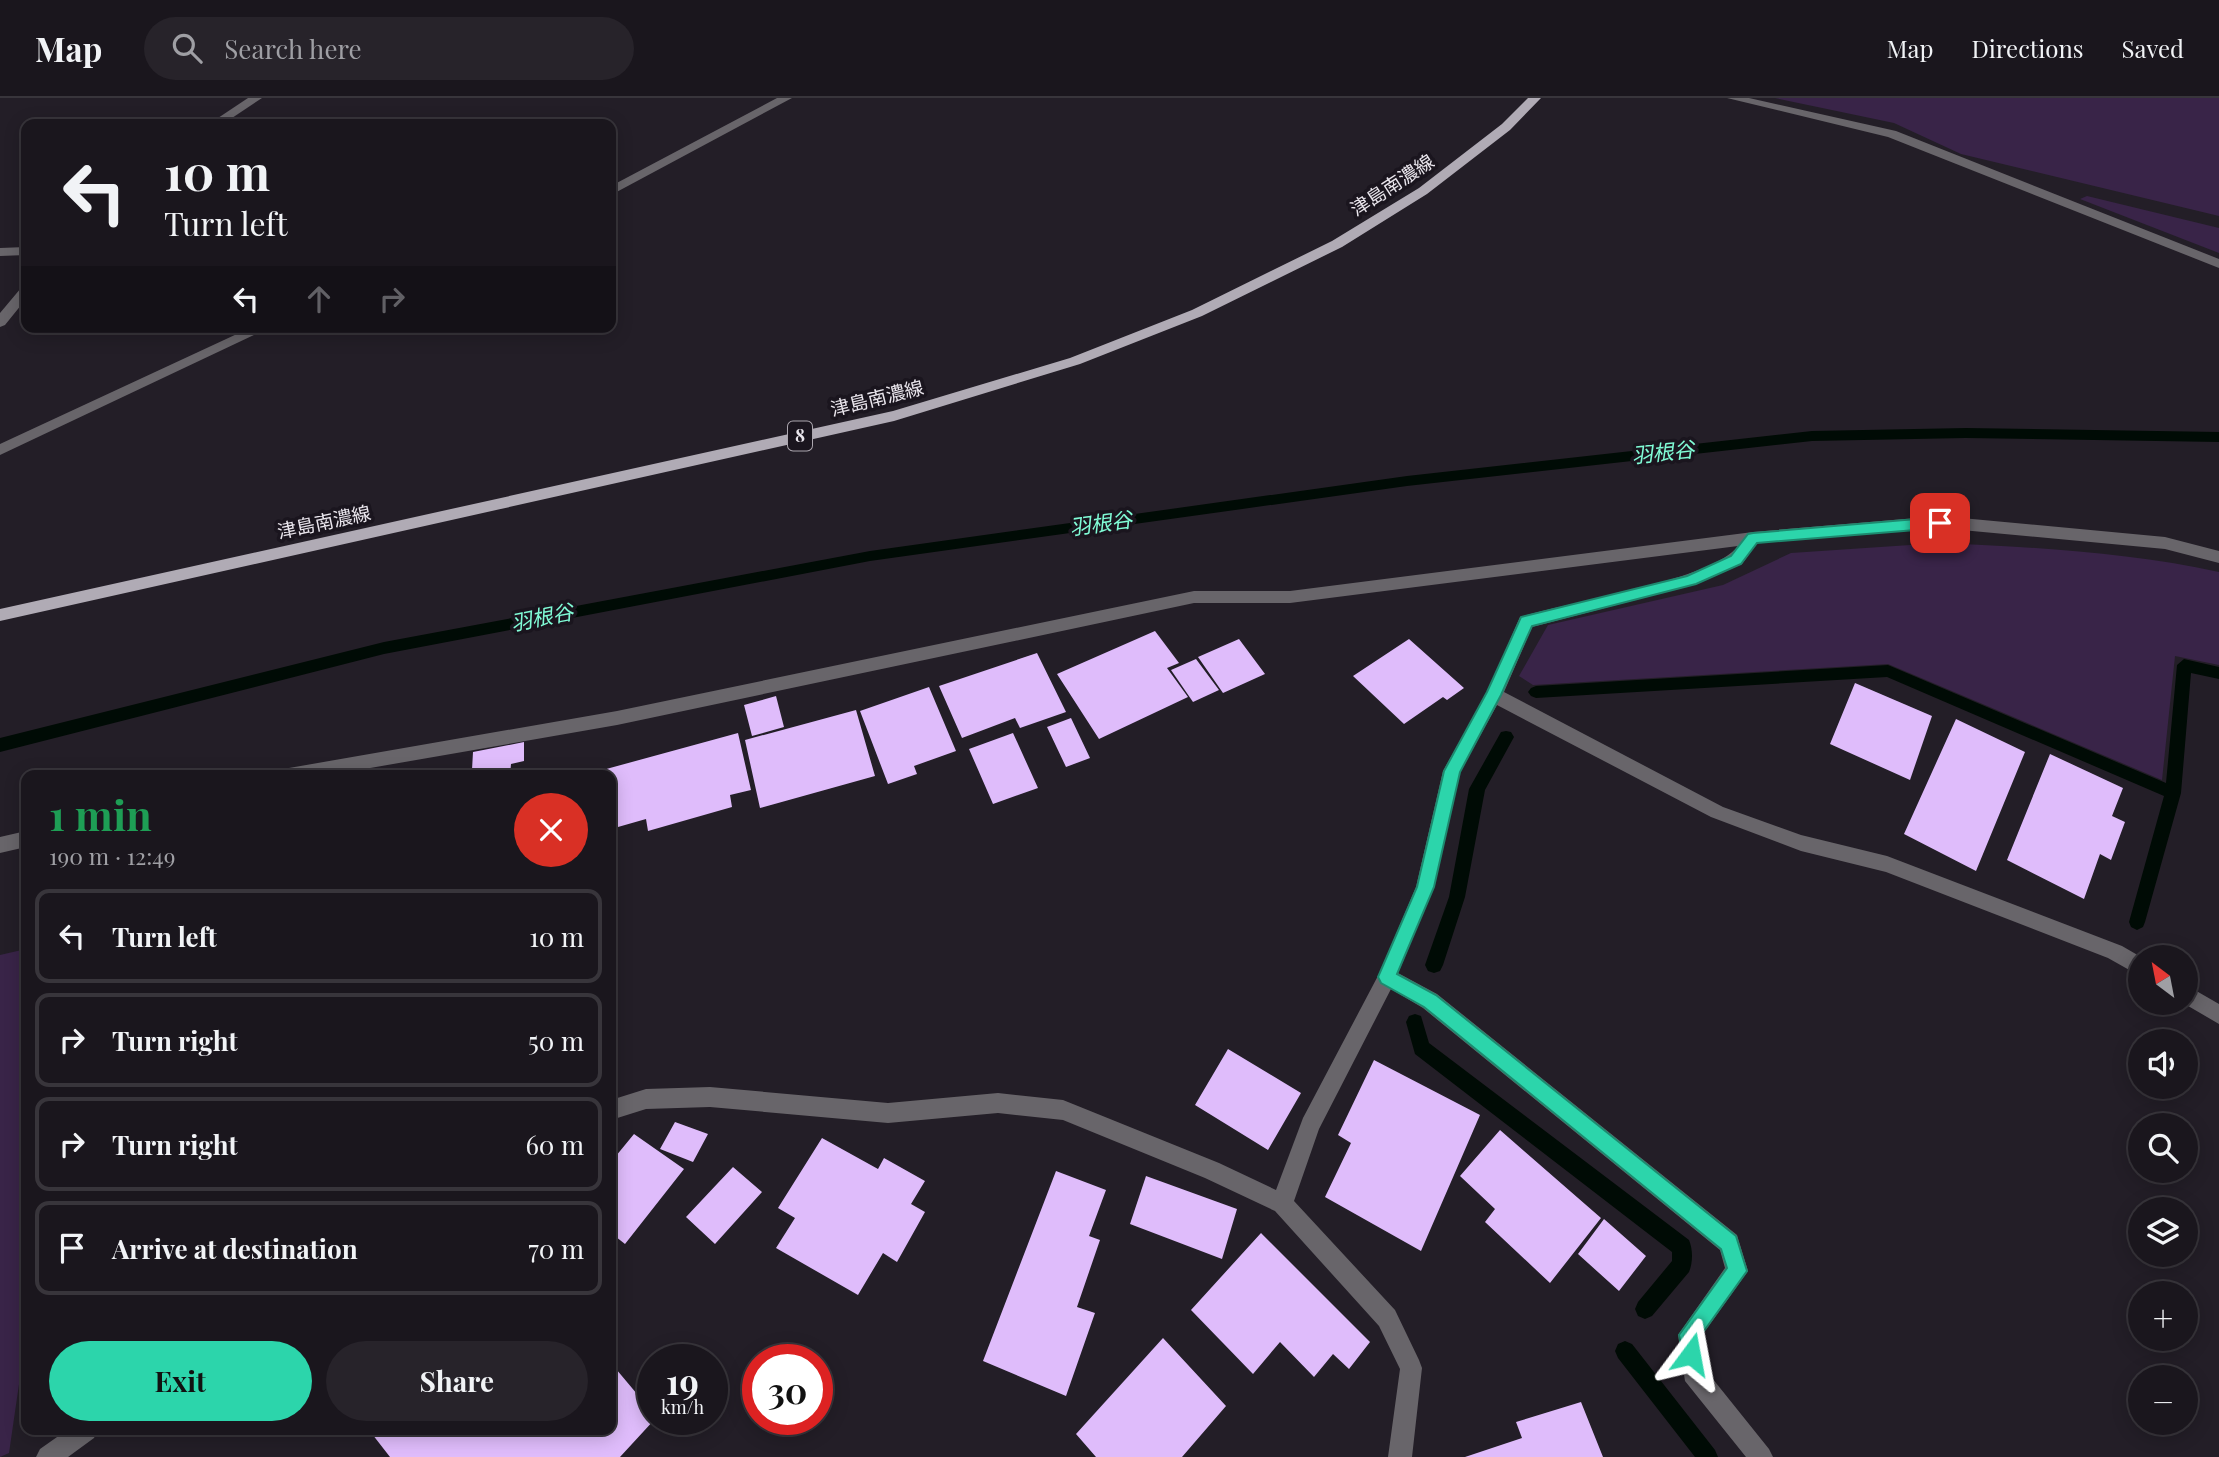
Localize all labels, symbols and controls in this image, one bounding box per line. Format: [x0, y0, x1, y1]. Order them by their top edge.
search box [144, 17, 634, 80]
text: Map [35, 26, 102, 70]
icon: search [168, 29, 206, 67]
text: Search here [224, 31, 362, 66]
text: Map [1887, 32, 1933, 64]
text: Directions [1971, 32, 2084, 64]
text: Saved [2122, 32, 2184, 64]
text: 10 m [164, 138, 270, 203]
icon: left [49, 147, 140, 238]
street label: 津島南濃線 [1345, 147, 1438, 221]
text: Turn left [164, 201, 288, 244]
icon: left [227, 280, 265, 318]
icon: ahead [300, 280, 338, 318]
icon: right [373, 280, 411, 318]
street label: 津島南濃線 [828, 373, 926, 421]
road number: 8 [788, 422, 812, 450]
water label: 羽根谷 [1630, 434, 1698, 468]
pin [1910, 493, 1970, 553]
street label: 津島南濃線 [275, 498, 373, 544]
water label: 羽根谷 [1068, 503, 1136, 540]
icon: arrive [1921, 504, 1959, 542]
water label: 羽根谷 [508, 596, 577, 636]
text: 1 min [49, 786, 152, 842]
button: close [514, 793, 588, 867]
text: 190 m · 12:49 [49, 840, 175, 871]
icon: left [53, 917, 91, 955]
text: Turn left [112, 919, 217, 954]
text: 10 m [529, 919, 584, 954]
north arrow [2128, 945, 2198, 1015]
map controls [2128, 945, 2198, 1435]
icon: right [53, 1021, 91, 1059]
text: Turn right [112, 1023, 238, 1058]
text: 50 m [528, 1023, 584, 1058]
button: sound [2128, 1029, 2198, 1099]
button: search [2128, 1113, 2198, 1183]
icon: right [53, 1125, 91, 1163]
text: Turn right [112, 1127, 238, 1162]
text: 60 m [525, 1127, 584, 1162]
button: layers [2128, 1197, 2198, 1267]
icon: arrive [53, 1229, 91, 1267]
text: Arrive at destination [112, 1231, 358, 1266]
text: 70 m [528, 1231, 584, 1266]
button: + [2128, 1281, 2198, 1351]
position arrow [1654, 1317, 1728, 1391]
button: Exit [49, 1341, 312, 1421]
button: Share [326, 1341, 588, 1421]
speed limit sign: 30 [742, 1344, 833, 1435]
text: 19 [666, 1357, 699, 1404]
button: − [2128, 1365, 2198, 1435]
text: km/h [661, 1395, 704, 1419]

